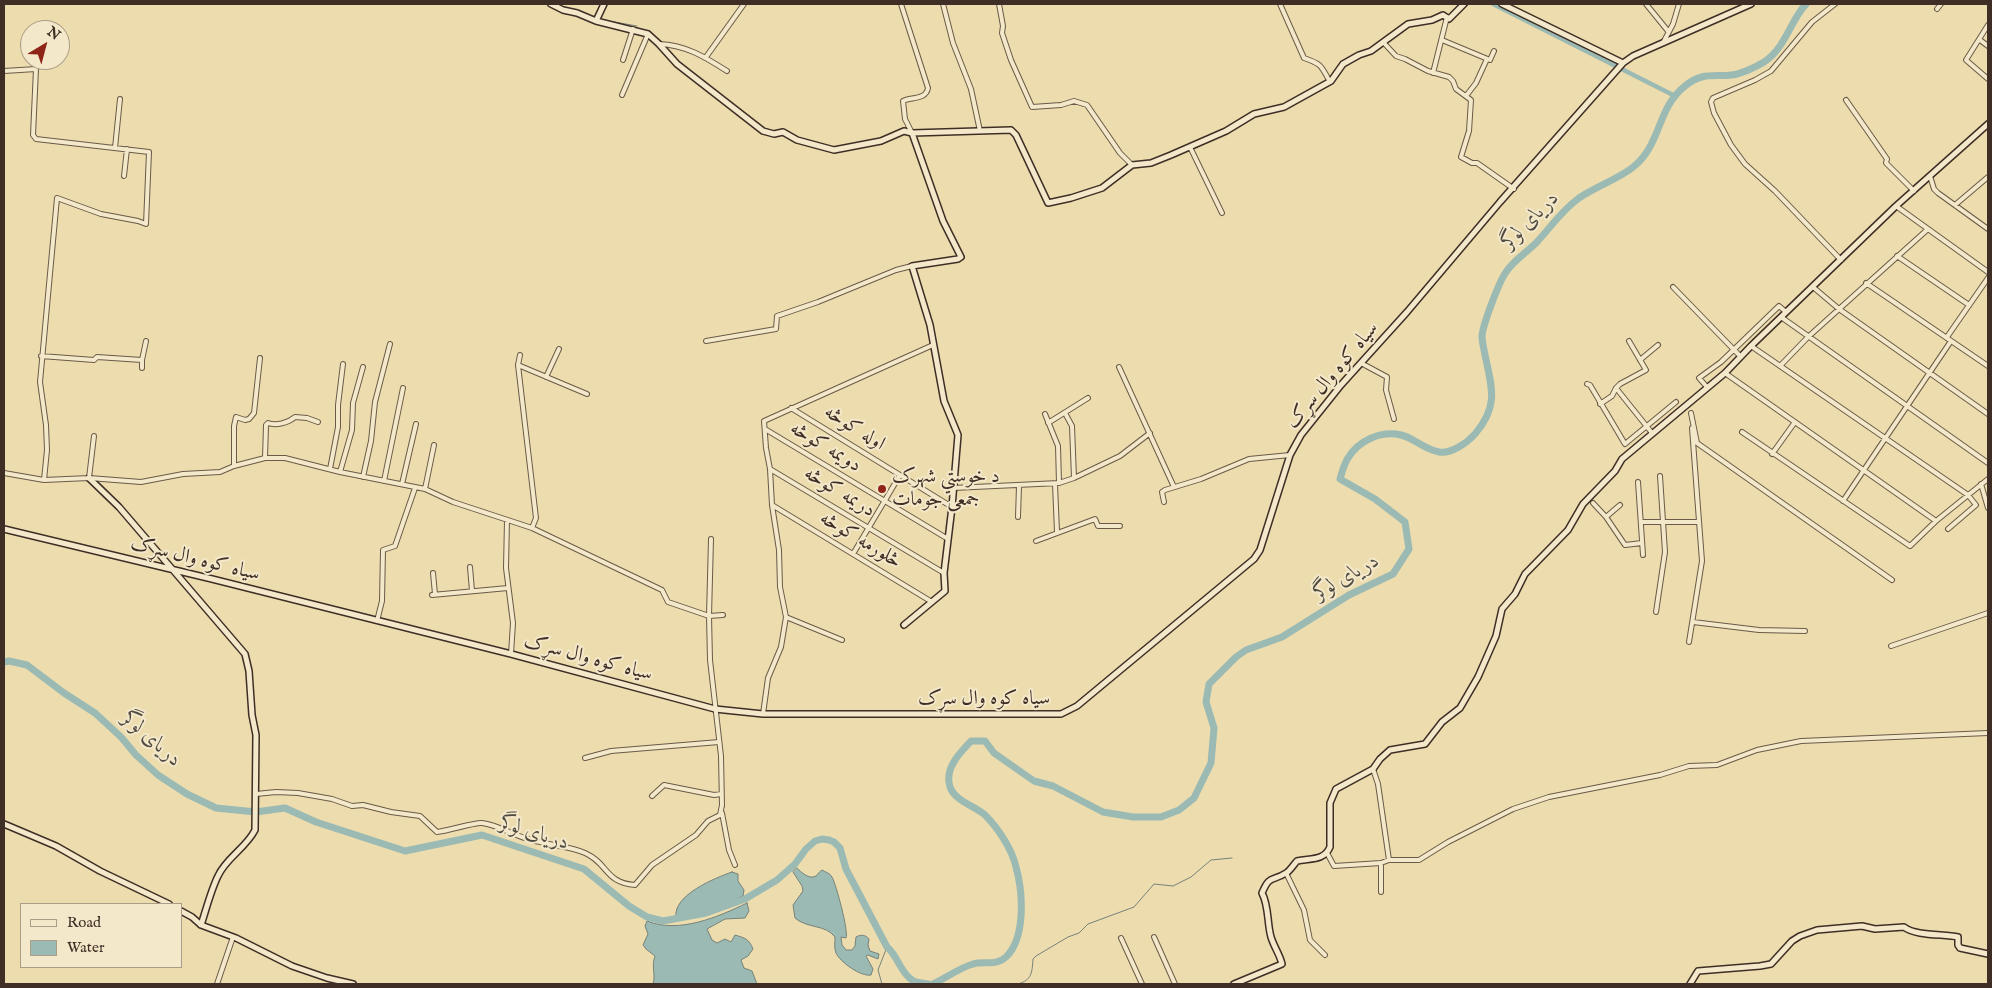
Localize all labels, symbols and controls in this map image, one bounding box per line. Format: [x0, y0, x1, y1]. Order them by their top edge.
north arrow [20, 20, 70, 70]
text: N [43, 23, 64, 45]
water label: دریای لوگر [1497, 187, 1565, 255]
street label: سیاه کوه وال سړک [1281, 318, 1385, 434]
street label: اوله کوڅه [819, 401, 889, 457]
street label: دویمه کوڅه [785, 417, 865, 479]
street label: دریمه کوڅه [799, 462, 879, 524]
place label: د خوستي شهرک جمعی جومات [892, 466, 1000, 513]
marker: د خوستي شهرک جمعی جومات [876, 483, 888, 495]
street label: څلورمه کوڅه [815, 507, 905, 575]
street label: سیاه کوه وال سړک [128, 532, 262, 588]
water label: دریای لوگر [1309, 549, 1385, 607]
street label: سیاه کوه وال سړک [521, 630, 655, 688]
street label: سیاه کوه وال سړک [918, 688, 1050, 712]
water label: دریای لوگر [116, 707, 186, 773]
water label: دریای لوگر [496, 811, 572, 857]
legend [20, 903, 182, 968]
text: Road [67, 913, 101, 932]
text: Water [67, 938, 104, 957]

